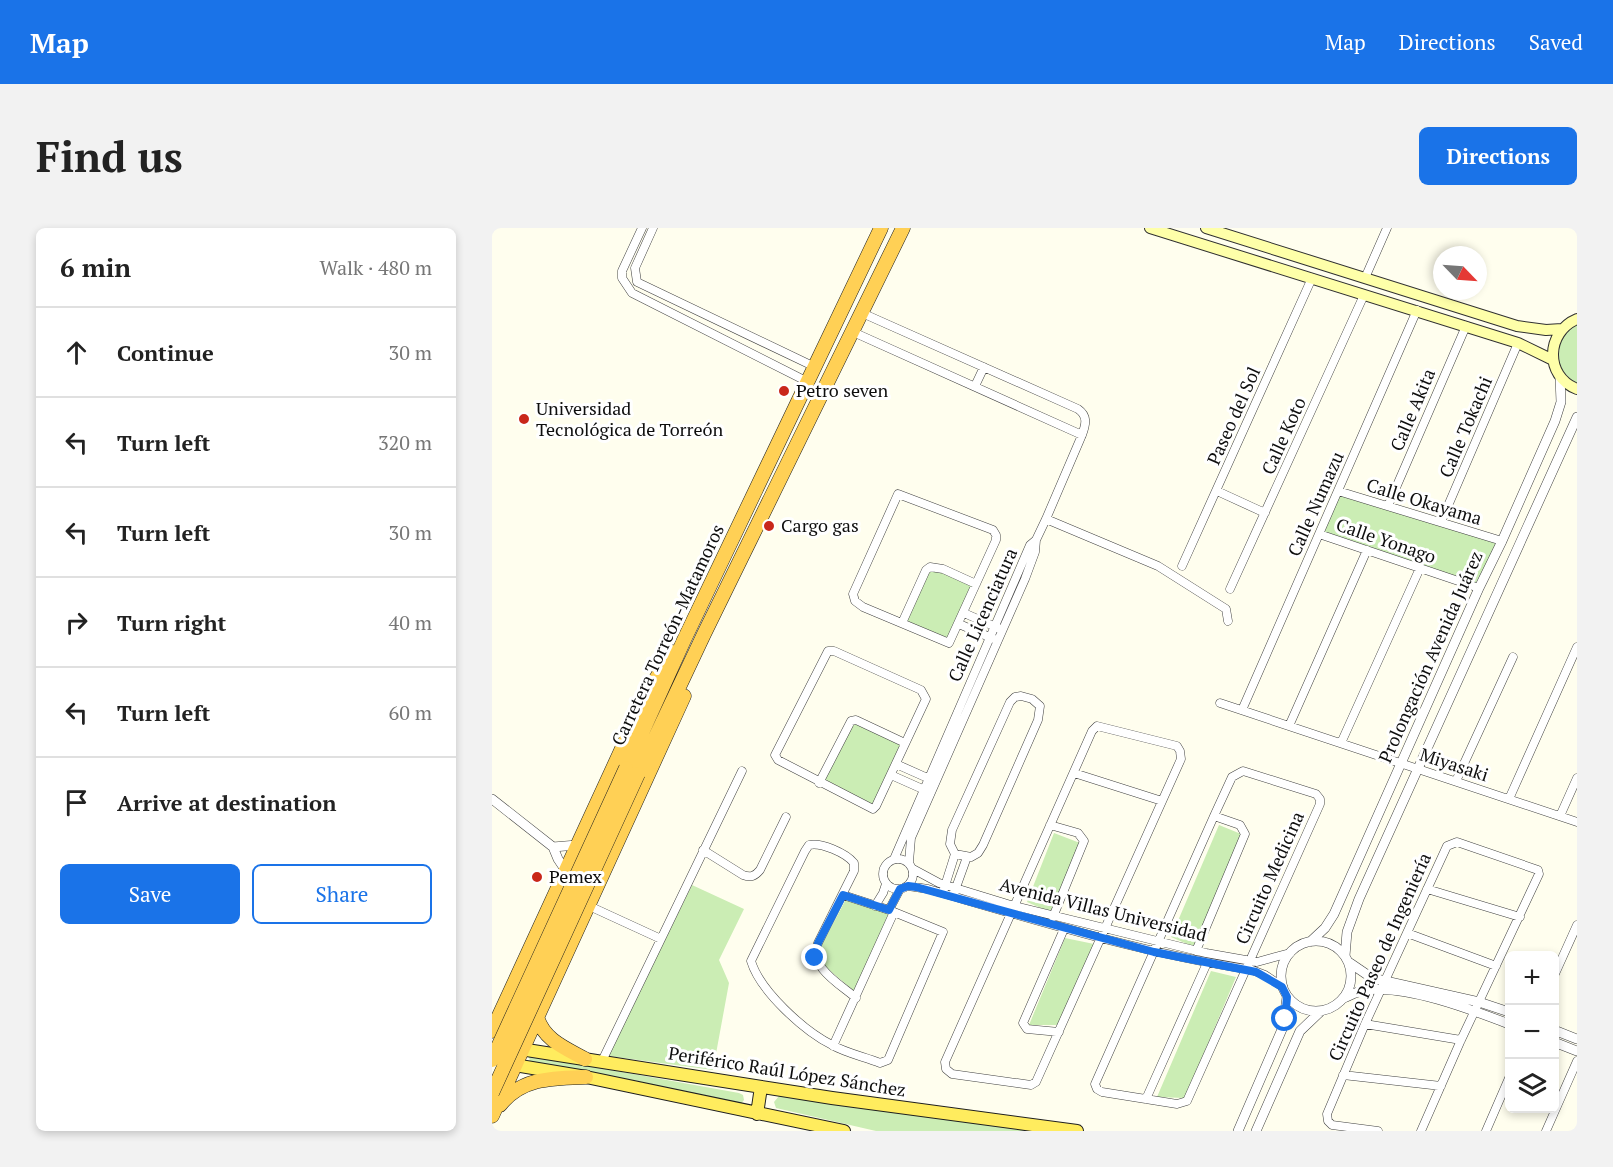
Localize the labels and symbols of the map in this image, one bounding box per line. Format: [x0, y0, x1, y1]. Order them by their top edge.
north arrow [1433, 246, 1487, 300]
street label: Paseo del Sol [1201, 363, 1265, 468]
street label: Calle Akita [1384, 365, 1440, 455]
street label: Calle Tokachi [1433, 372, 1497, 481]
place label: Petro seven [796, 378, 889, 402]
marker: Petro seven [777, 384, 791, 398]
street label: Calle Koto [1255, 393, 1311, 478]
place label: Universidad Tecnológica de Torreón [536, 396, 723, 441]
marker: Universidad Tecnológica de Torreón [517, 412, 531, 426]
street label: Calle Numazu [1281, 447, 1349, 560]
street label: Calle Okayama [1364, 472, 1485, 530]
street label: Calle Yonago [1333, 512, 1439, 568]
place label: Cargo gas [781, 513, 859, 537]
marker: Cargo gas [762, 519, 776, 533]
street label: Carretera Torreón-Matamoros [605, 520, 729, 749]
street label: Calle Licenciatura [942, 544, 1022, 685]
street label: Prolongación Avenida Juárez [1373, 547, 1488, 766]
street label: Miyasaki [1417, 742, 1492, 786]
street label: Circuito Medicina [1229, 808, 1309, 948]
street label: Circuito Paseo de Ingeniería [1322, 849, 1436, 1065]
place label: Pemex [549, 864, 603, 888]
marker: Pemex [530, 870, 544, 884]
street label: Avenida Villas Universidad [997, 872, 1209, 946]
route end [801, 944, 827, 970]
route start [1271, 1005, 1297, 1031]
street label: Periférico Raúl López Sánchez [667, 1040, 908, 1102]

